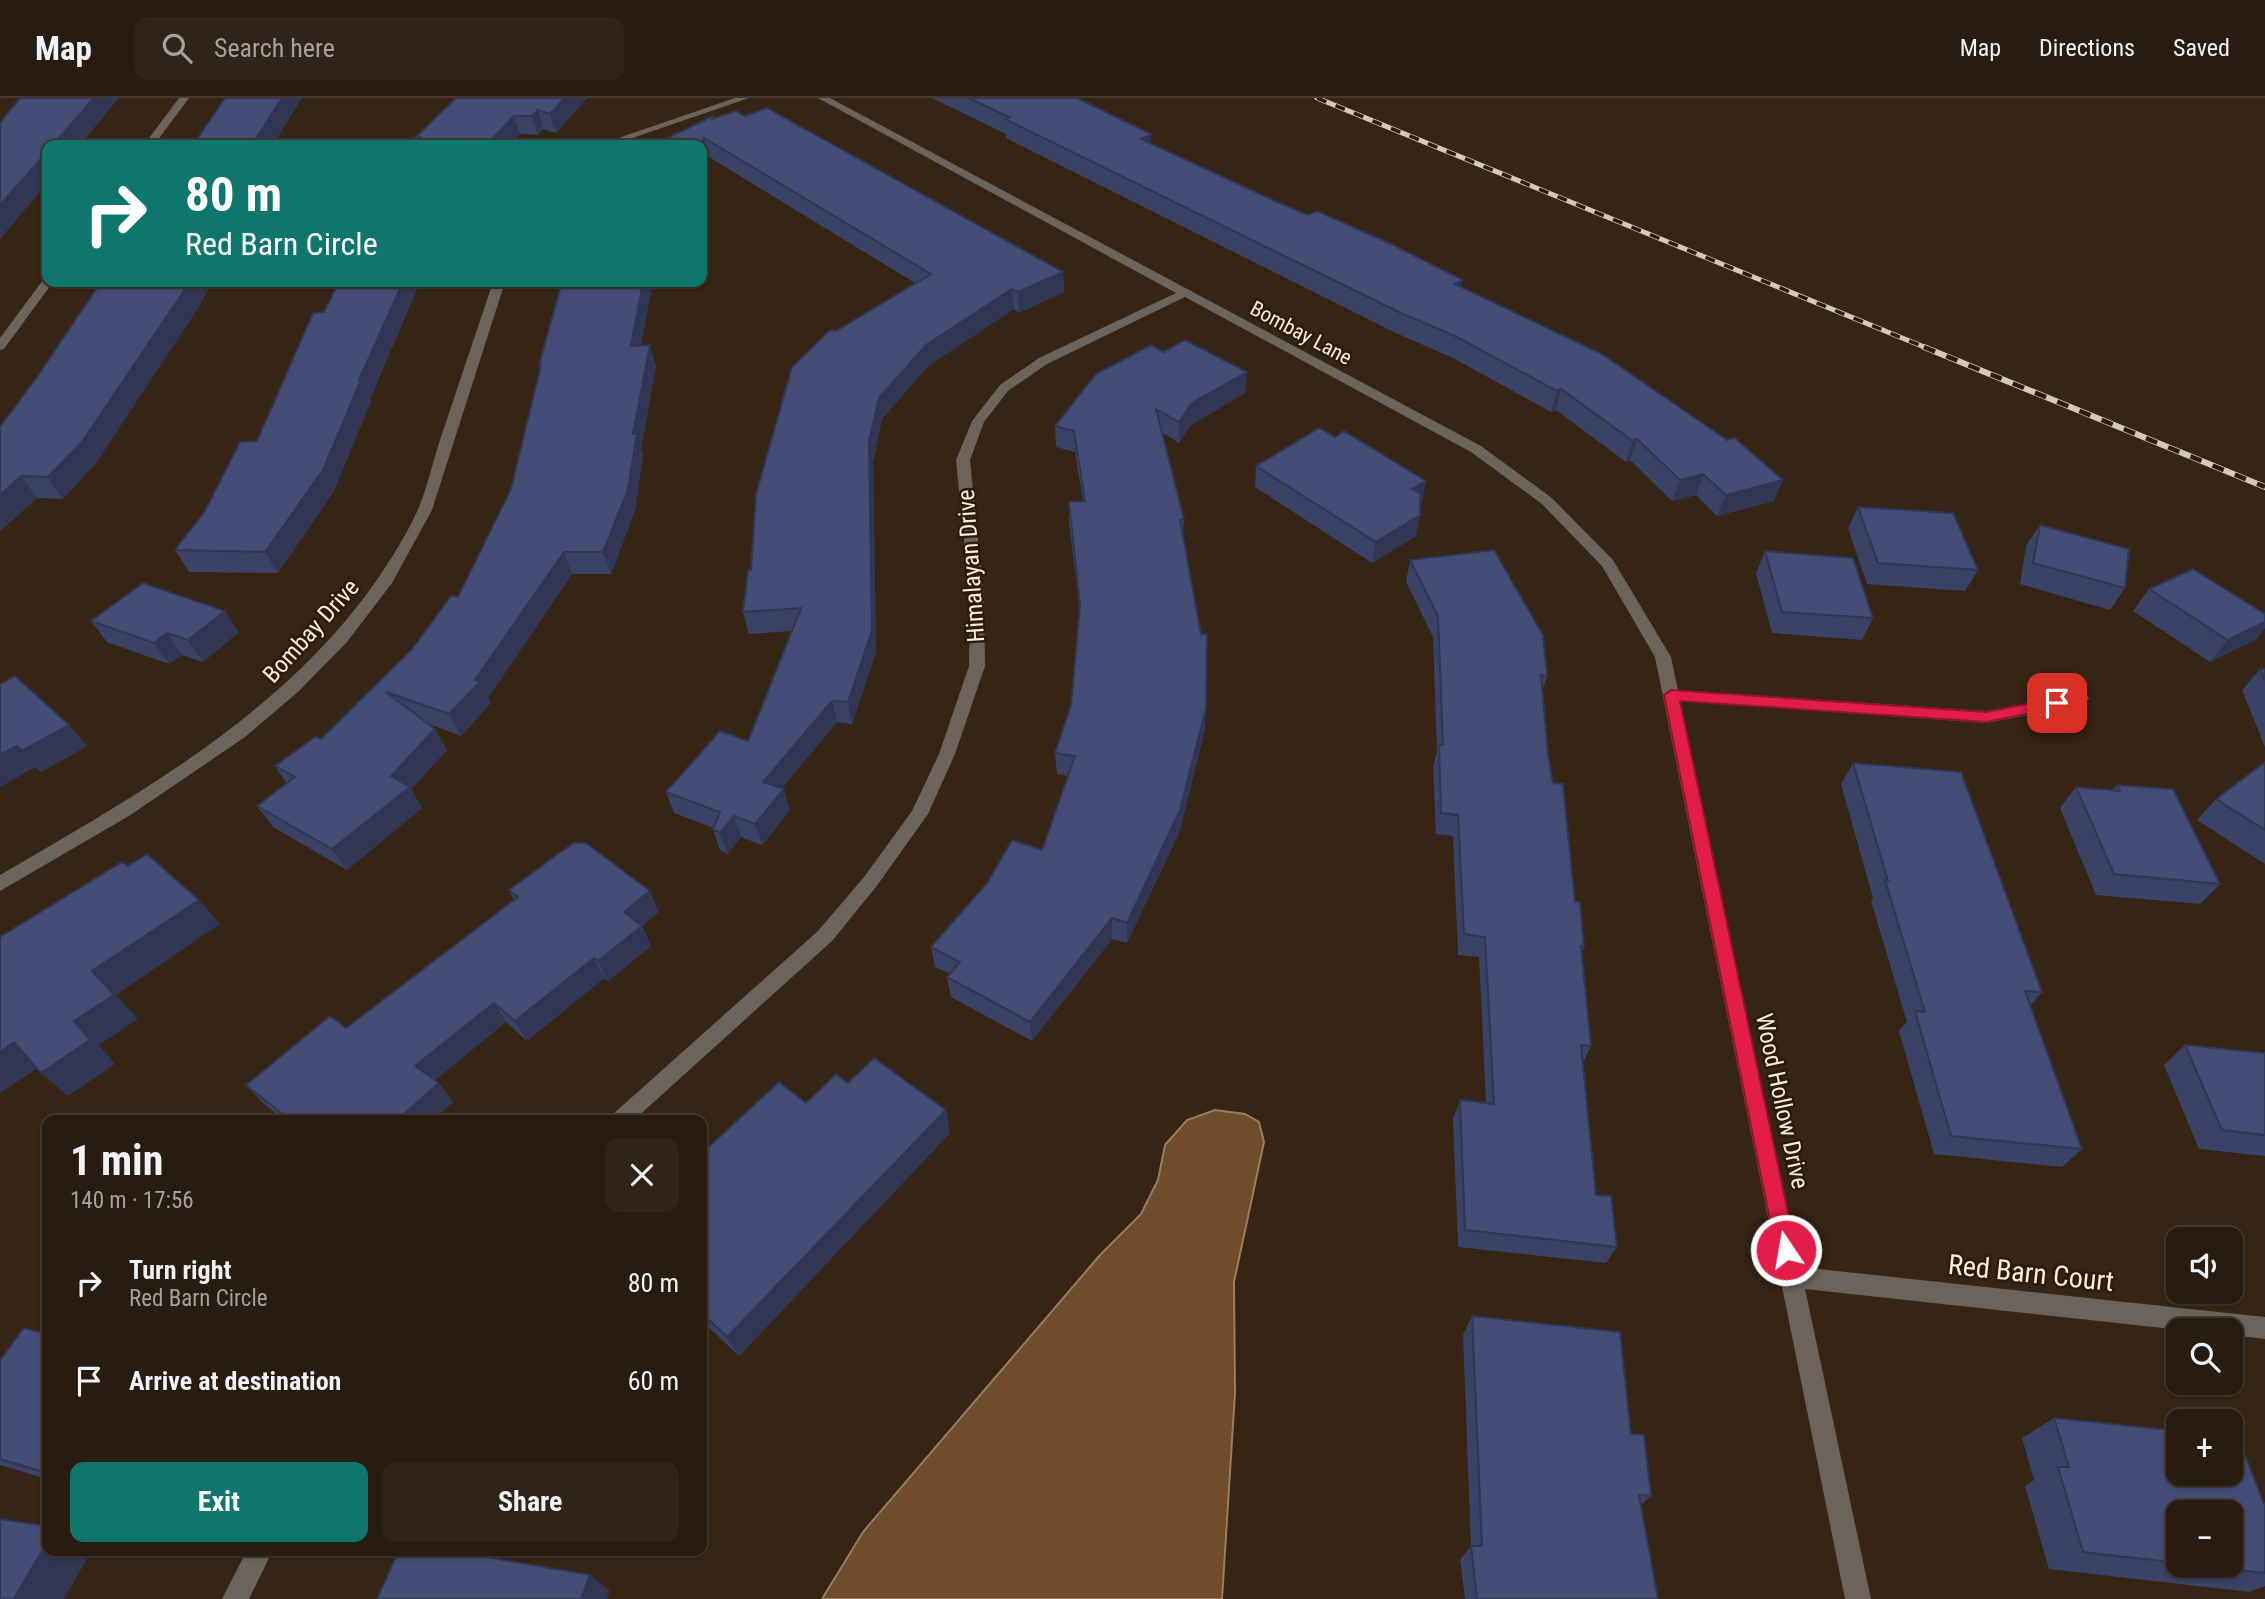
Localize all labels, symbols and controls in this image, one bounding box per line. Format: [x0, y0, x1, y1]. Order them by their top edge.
search box [134, 17, 624, 80]
text: Map [35, 29, 92, 68]
icon: search [158, 29, 196, 67]
text: Search here [214, 33, 335, 63]
text: Map [1960, 34, 2001, 62]
text: Directions [2039, 34, 2135, 62]
text: Saved [2173, 34, 2230, 62]
text: 80 m [185, 166, 282, 223]
icon: right [70, 168, 161, 259]
text: Red Barn Circle [185, 225, 378, 263]
street label: Bombay Lane [1246, 296, 1356, 370]
street label: Himalayan Drive [952, 489, 990, 643]
street label: Bombay Drive [257, 573, 365, 689]
pin [2027, 673, 2087, 733]
icon: arrive [2038, 684, 2076, 722]
street label: Wood Hollow Drive [1750, 1011, 1814, 1191]
text: 1 min [70, 1136, 163, 1185]
button: close [605, 1138, 679, 1212]
text: 140 m · 17:56 [70, 1187, 194, 1214]
position arrow [1749, 1213, 1823, 1287]
map controls [2166, 1227, 2243, 1577]
button: sound [2166, 1227, 2243, 1304]
street label: Red Barn Court [1946, 1248, 2116, 1298]
text: Turn right [129, 1255, 231, 1285]
icon: right [70, 1264, 108, 1302]
text: 80 m [628, 1268, 679, 1298]
text: Red Barn Circle [129, 1285, 267, 1312]
button: search [2166, 1318, 2243, 1395]
icon: arrive [70, 1362, 108, 1400]
text: Arrive at destination [129, 1366, 341, 1396]
text: 60 m [628, 1366, 679, 1396]
button: + [2166, 1409, 2243, 1486]
button: Exit [70, 1462, 368, 1542]
button: Share [382, 1462, 679, 1542]
button: − [2166, 1500, 2243, 1577]

